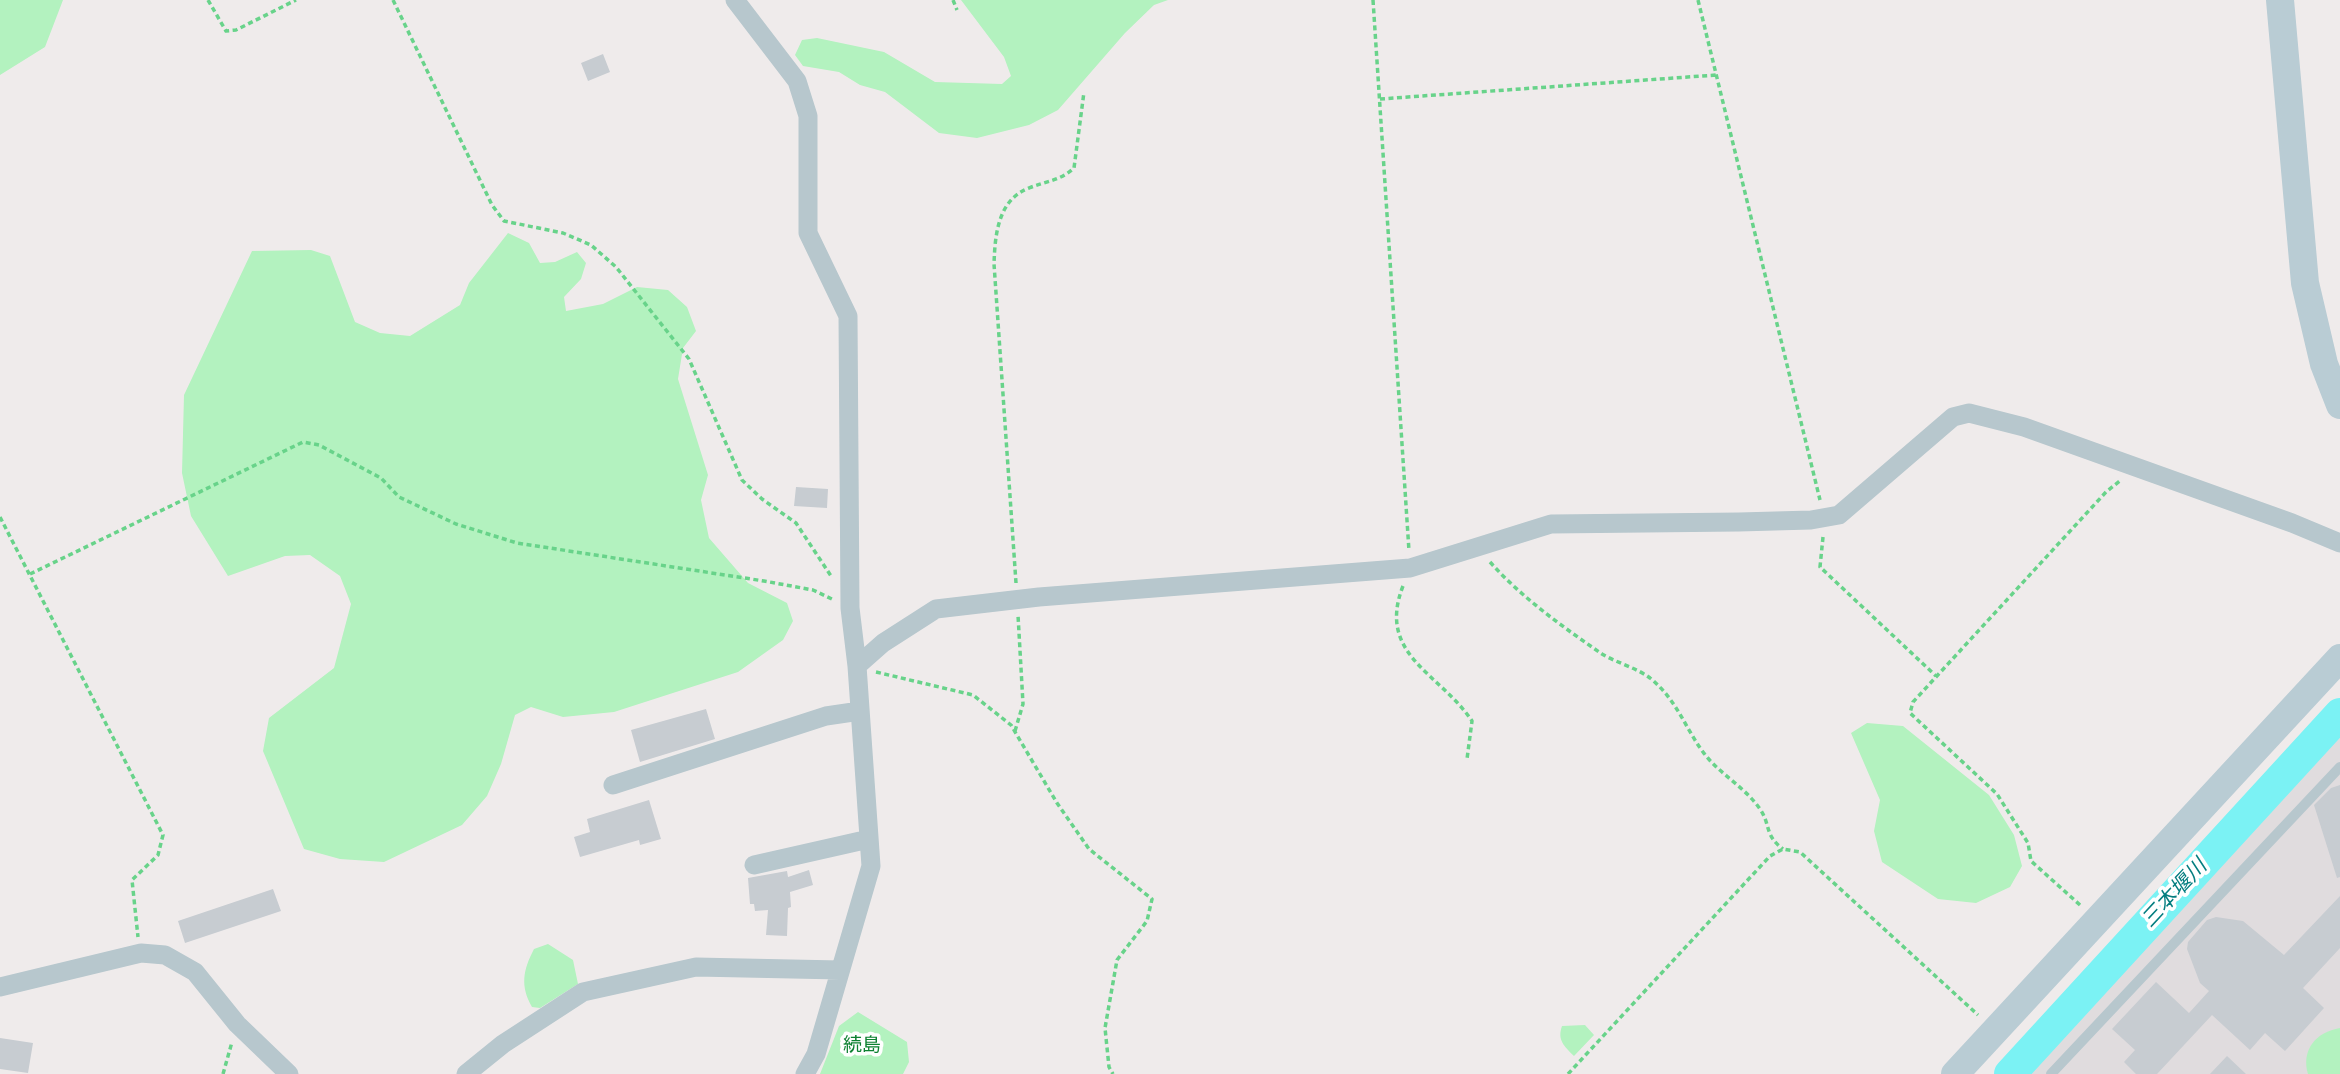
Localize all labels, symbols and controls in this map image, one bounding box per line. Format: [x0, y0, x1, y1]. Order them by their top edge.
water label: 三本堰川 [2137, 855, 2213, 933]
park label: 続島 [843, 1035, 881, 1057]

